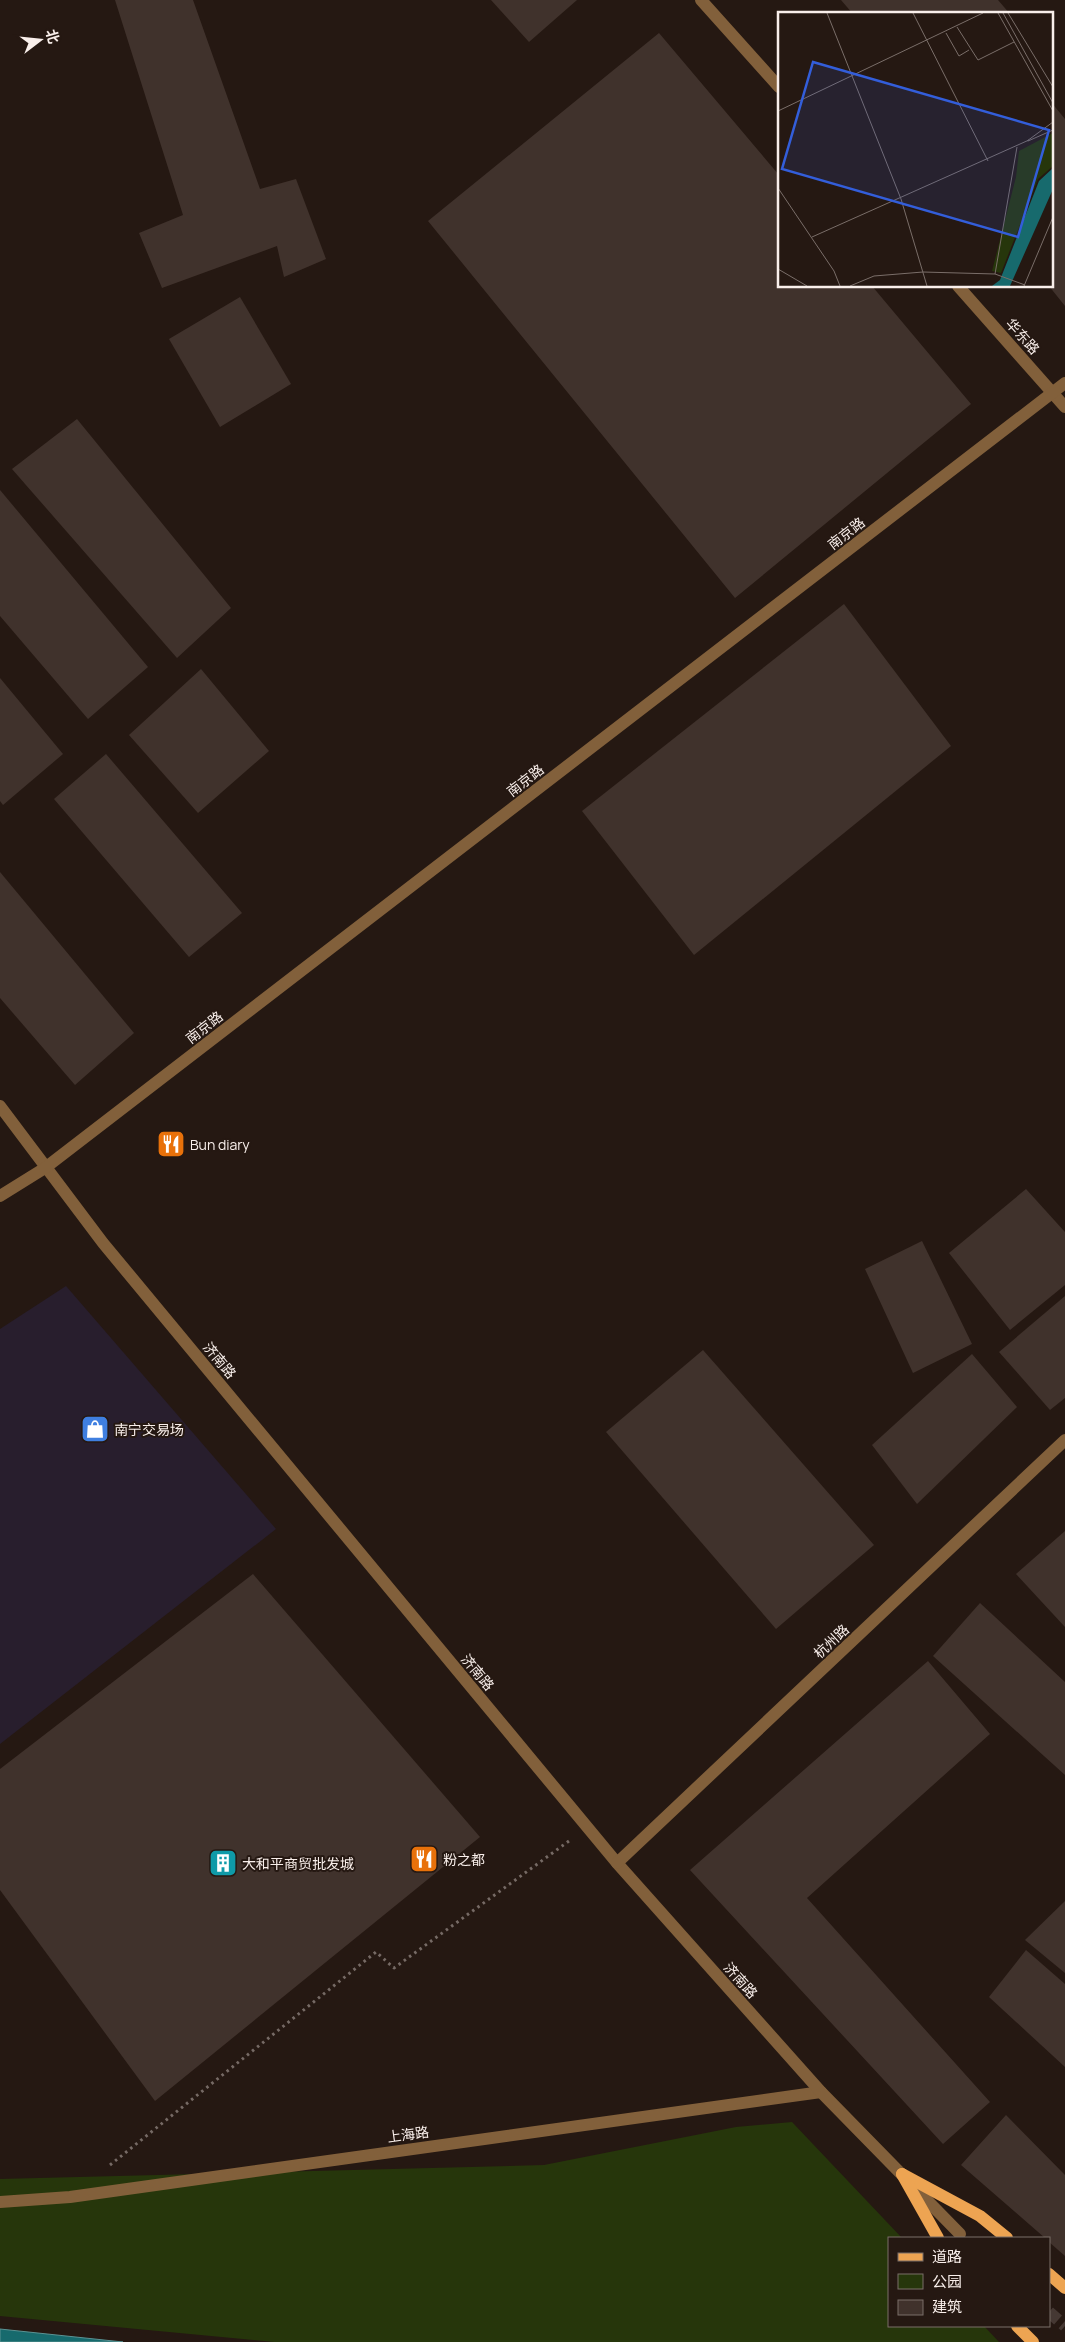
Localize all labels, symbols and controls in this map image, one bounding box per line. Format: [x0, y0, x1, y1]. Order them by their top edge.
inset map [778, 12, 1052, 288]
north arrow [15, 15, 65, 65]
text: 北 [42, 27, 64, 46]
street label: 华东路 [1002, 314, 1044, 358]
street label: 南京路 [824, 513, 868, 553]
street label: 南京路 [503, 760, 547, 800]
street label: 南京路 [182, 1007, 226, 1047]
restaurant icon: Bun diary [156, 1129, 186, 1159]
place label: Bun diary [190, 1135, 250, 1154]
street label: 济南路 [199, 1338, 241, 1382]
shop icon: 南宁交易场 [80, 1414, 110, 1444]
place label: 南宁交易场 [114, 1420, 184, 1439]
street label: 杭州路 [809, 1620, 853, 1662]
street label: 济南路 [457, 1650, 499, 1694]
restaurant icon: 粉之都 [409, 1844, 439, 1874]
building icon: 大和平商贸批发城 [208, 1848, 238, 1878]
place label: 粉之都 [443, 1850, 485, 1869]
place label: 大和平商贸批发城 [242, 1854, 354, 1873]
street label: 济南路 [720, 1958, 762, 2002]
street label: 上海路 [386, 2122, 430, 2146]
legend [888, 2237, 1050, 2327]
text: 道路 [932, 2246, 962, 2267]
text: 公园 [932, 2271, 962, 2292]
text: 建筑 [932, 2296, 962, 2317]

